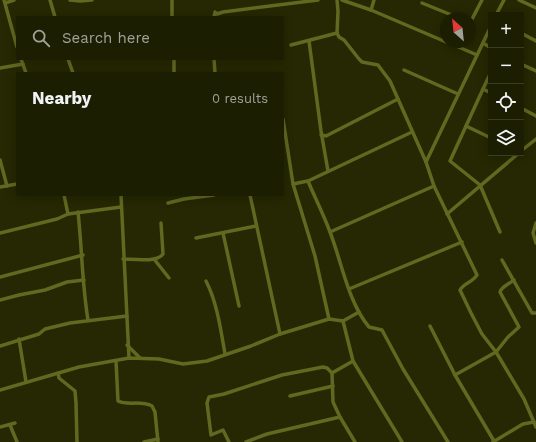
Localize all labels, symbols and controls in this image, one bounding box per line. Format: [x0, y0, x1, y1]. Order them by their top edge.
north arrow [440, 12, 476, 48]
map controls [488, 12, 524, 156]
button: + [488, 12, 524, 48]
search box [16, 16, 284, 60]
icon: search [30, 27, 52, 49]
text: Search here [62, 29, 150, 47]
button: − [488, 48, 524, 84]
button: locate [488, 84, 524, 120]
text: Nearby [32, 88, 91, 108]
text: 0 results [212, 91, 268, 106]
button: layers [488, 120, 524, 156]

